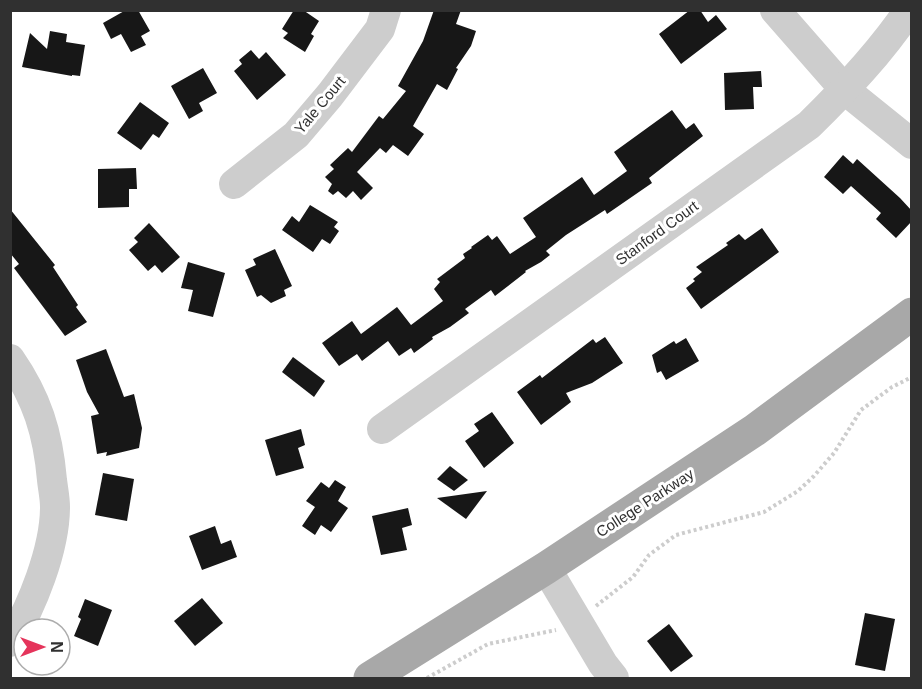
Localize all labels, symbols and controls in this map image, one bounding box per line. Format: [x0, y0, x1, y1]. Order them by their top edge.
street label: Yale Court [291, 72, 349, 137]
street label: Stanford Court [612, 197, 702, 268]
street label: College Parkway [593, 465, 697, 540]
north arrow [12, 617, 72, 677]
text: N [48, 641, 65, 653]

